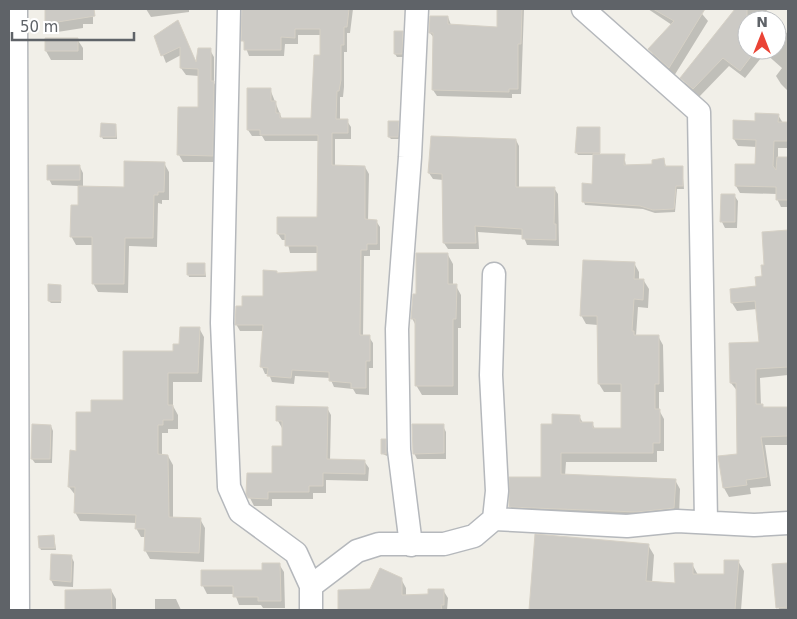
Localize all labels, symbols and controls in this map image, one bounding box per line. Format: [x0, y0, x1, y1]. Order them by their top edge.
scale bar [12, 10, 135, 42]
north arrow [737, 10, 787, 60]
text: N [756, 14, 768, 30]
text: 50 m [20, 18, 58, 36]

